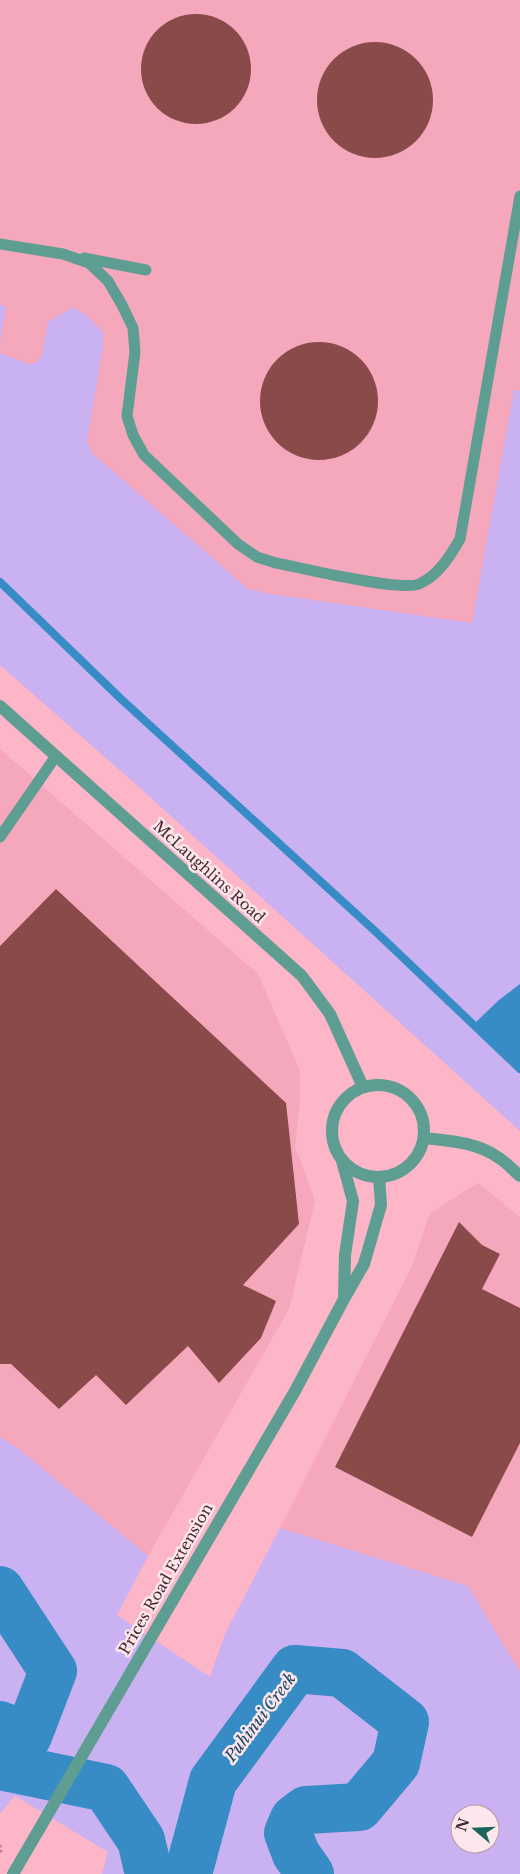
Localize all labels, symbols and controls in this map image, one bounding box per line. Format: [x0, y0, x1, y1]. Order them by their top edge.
street label: McLaughlins Road [149, 816, 269, 927]
street label: Prices Road Extension [115, 1500, 217, 1658]
water label: Puhinui Creek [220, 1669, 300, 1766]
north arrow [450, 1804, 500, 1854]
text: N [452, 1816, 473, 1834]

